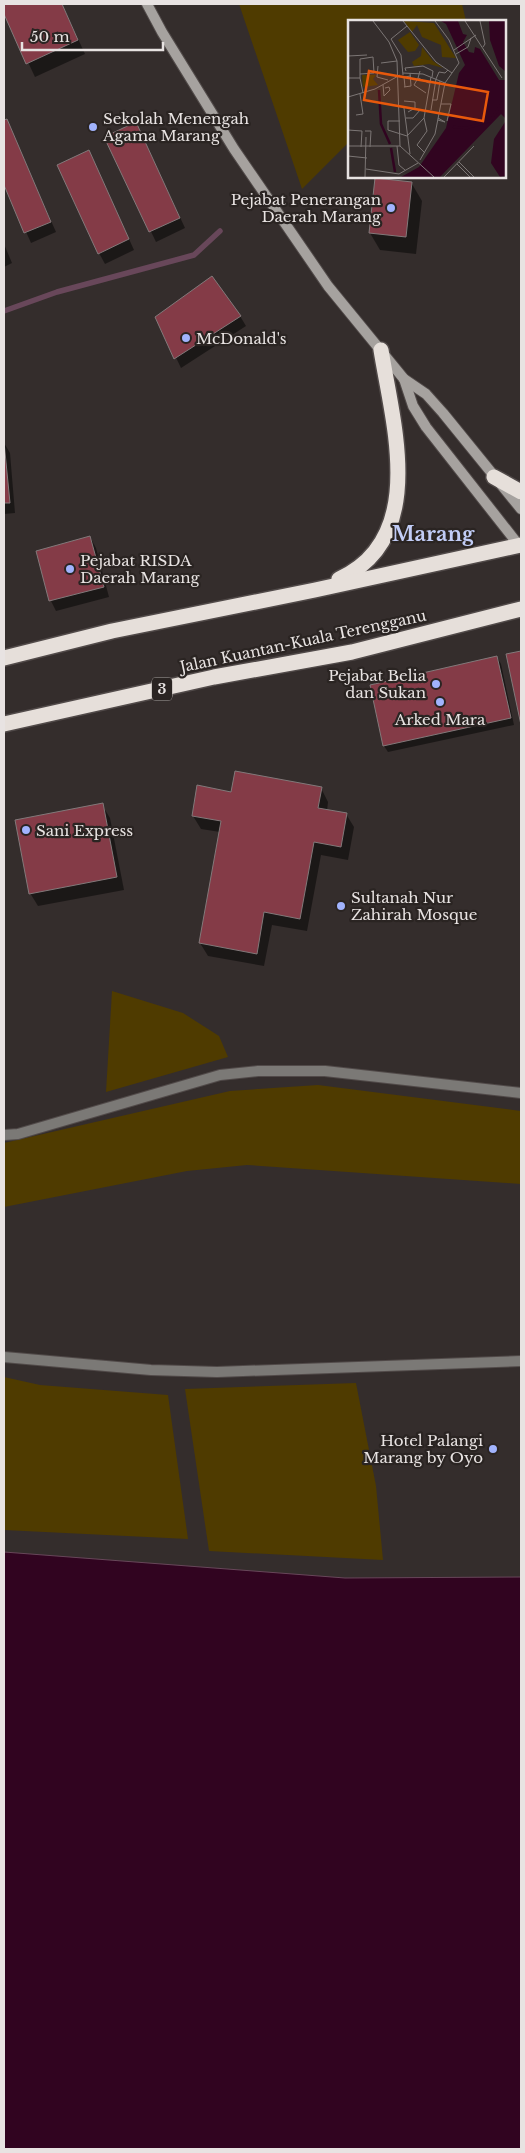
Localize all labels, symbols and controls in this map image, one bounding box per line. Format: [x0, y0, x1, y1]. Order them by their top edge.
scale bar [22, 20, 164, 52]
inset map [348, 20, 505, 178]
text: 50 m [30, 27, 70, 46]
place label: Sekolah Menengah Agama Marang [102, 109, 249, 145]
marker: Sekolah Menengah Agama Marang [87, 121, 99, 133]
place label: Pejabat Penerangan Daerah Marang [231, 190, 382, 226]
marker: Pejabat Penerangan Daerah Marang [385, 202, 397, 214]
place label: McDonald's [196, 329, 287, 348]
marker: McDonald's [180, 332, 192, 344]
district label: Marang [392, 522, 475, 546]
place label: Pejabat RISDA Daerah Marang [80, 551, 201, 587]
marker: Pejabat RISDA Daerah Marang [64, 563, 76, 575]
street label: Jalan Kuantan-Kuala Terengganu [176, 606, 428, 677]
place label: Pejabat Belia dan Sukan [328, 666, 427, 702]
road number: 3 [152, 678, 172, 701]
marker: Pejabat Belia dan Sukan [430, 678, 442, 690]
marker: Arked Mara [434, 696, 446, 708]
place label: Arked Mara [394, 710, 486, 729]
place label: Sani Express [36, 821, 133, 840]
marker: Sani Express [20, 824, 32, 836]
place label: Sultanah Nur Zahirah Mosque [351, 888, 477, 924]
marker: Sultanah Nur Zahirah Mosque [335, 900, 347, 912]
place label: Hotel Palangi Marang by Oyo [363, 1431, 483, 1467]
marker: Hotel Palangi Marang by Oyo [487, 1443, 499, 1455]

